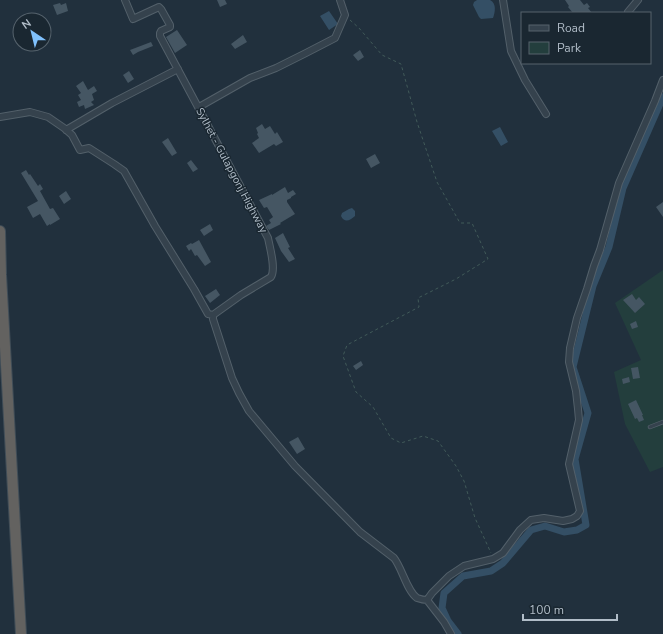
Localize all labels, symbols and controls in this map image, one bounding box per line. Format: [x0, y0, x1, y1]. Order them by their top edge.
north arrow [12, 12, 52, 52]
legend [521, 12, 651, 64]
text: N [19, 16, 34, 33]
text: Road [557, 20, 585, 36]
text: Park [557, 40, 582, 56]
street label: Sylhet - Gulapgonj Highway [192, 105, 271, 236]
scale bar [523, 596, 617, 622]
text: 100 m [529, 602, 564, 618]

